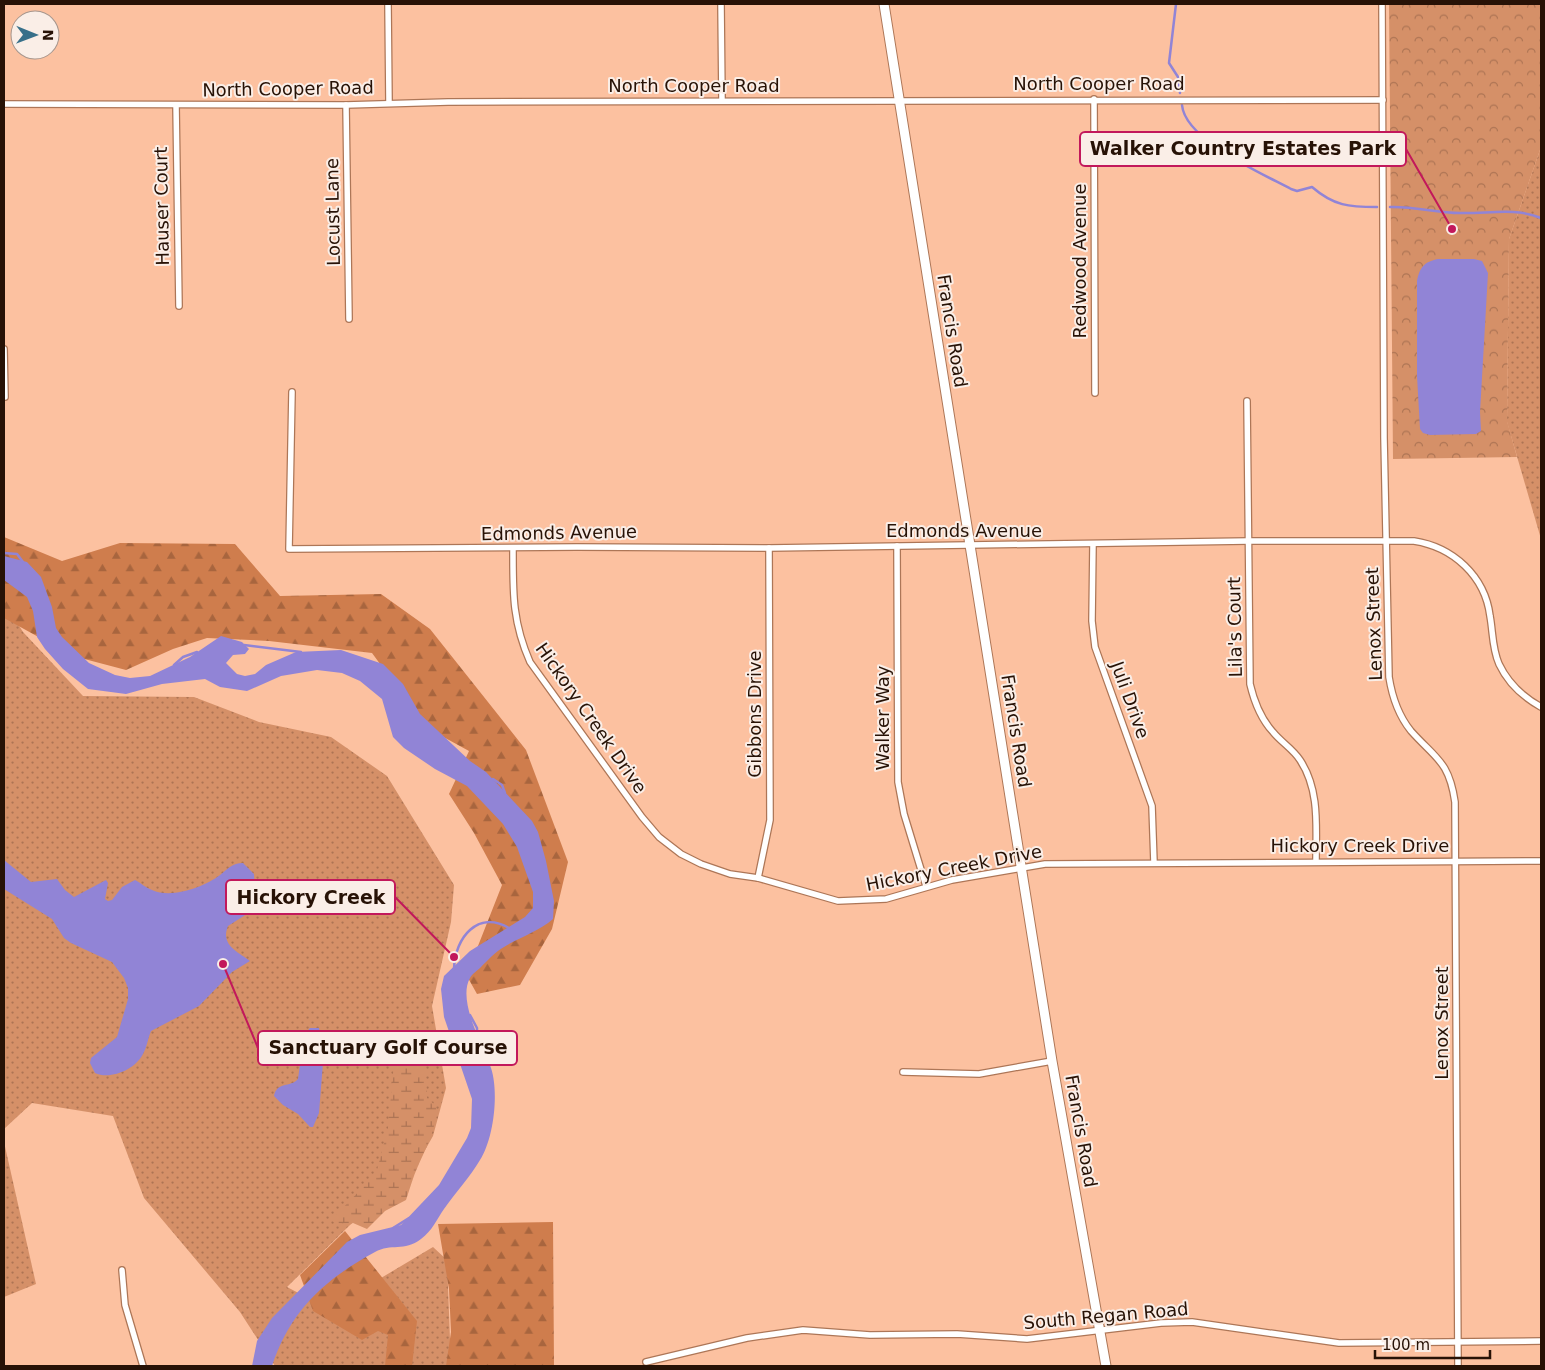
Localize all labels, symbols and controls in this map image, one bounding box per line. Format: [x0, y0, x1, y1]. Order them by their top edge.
north arrow [10, 10, 60, 60]
text: N [40, 29, 56, 41]
street label: North Cooper Road [1013, 73, 1185, 94]
street label: North Cooper Road [608, 75, 780, 96]
street label: North Cooper Road [202, 77, 374, 100]
callout: Walker Country Estates Park [1080, 132, 1406, 166]
text: Walker Country Estates Park [1090, 137, 1397, 159]
street label: Hauser Court [150, 146, 173, 266]
street label: Locust Lane [321, 158, 344, 266]
street label: Redwood Avenue [1069, 184, 1090, 338]
street label: Francis Road [933, 273, 972, 389]
street label: Edmonds Avenue [886, 520, 1042, 541]
street label: Edmonds Avenue [481, 521, 637, 544]
street label: Lenox Street [1361, 567, 1386, 681]
street label: Lila's Court [1223, 577, 1246, 677]
street label: Hickory Creek Drive [532, 638, 651, 797]
street label: Gibbons Drive [744, 650, 765, 778]
street label: Juli Drive [1107, 658, 1154, 741]
street label: Walker Way [872, 665, 893, 771]
street label: Francis Road [997, 673, 1036, 789]
street label: Hickory Creek Drive [1271, 835, 1449, 856]
street label: Hickory Creek Drive [864, 840, 1044, 895]
callout: Hickory Creek [226, 880, 395, 914]
text: Hickory Creek [237, 886, 386, 908]
street label: Lenox Street [1431, 966, 1452, 1080]
callout: Sanctuary Golf Course [258, 1031, 517, 1065]
text: Sanctuary Golf Course [268, 1036, 508, 1058]
street label: Francis Road [1061, 1073, 1102, 1189]
street label: South Regan Road [1023, 1298, 1189, 1333]
scale bar [1375, 1328, 1490, 1360]
text: 100 m [1382, 1336, 1430, 1354]

